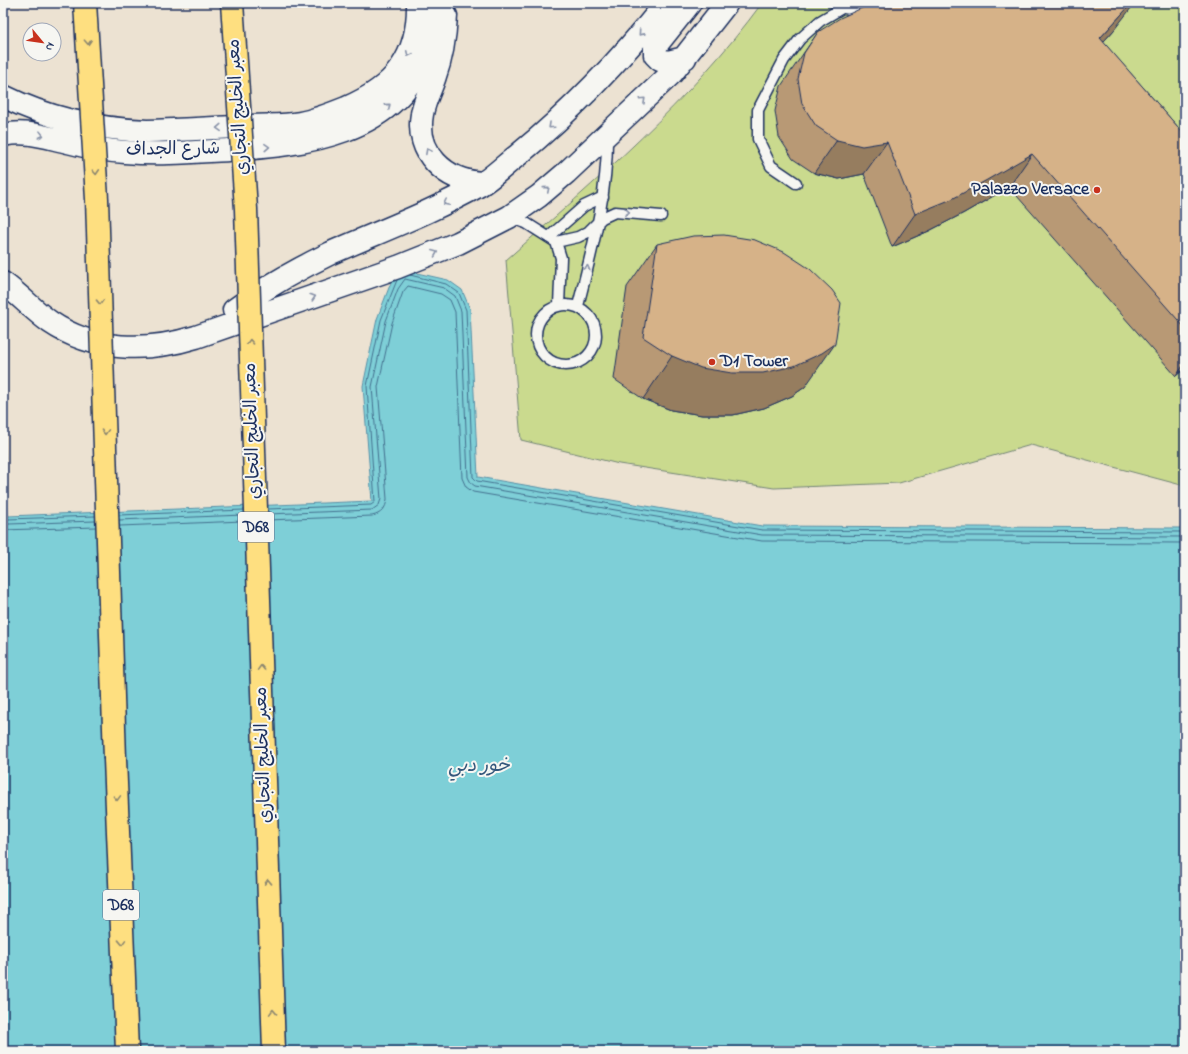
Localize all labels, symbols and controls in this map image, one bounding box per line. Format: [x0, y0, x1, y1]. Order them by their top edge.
north arrow [22, 22, 62, 62]
one-way arrow [639, 29, 646, 36]
street label: معبر الخليج التجاري [221, 38, 257, 176]
text: N [41, 39, 59, 53]
one-way arrow [83, 39, 92, 45]
one-way arrow [406, 50, 414, 58]
one-way arrow [638, 98, 645, 105]
one-way arrow [384, 103, 391, 110]
one-way arrow [548, 122, 555, 129]
one-way arrow [216, 123, 222, 132]
one-way arrow [38, 131, 45, 139]
street label: شارع الجداف [126, 136, 220, 164]
one-way arrow [264, 143, 270, 152]
one-way arrow [425, 148, 433, 155]
one-way arrow [91, 169, 100, 175]
place label: Palazzo Versace [971, 177, 1090, 203]
marker: Palazzo Versace [1092, 185, 1102, 195]
one-way arrow [543, 186, 550, 193]
one-way arrow [443, 198, 450, 206]
one-way arrow [624, 208, 630, 217]
one-way arrow [431, 249, 438, 257]
one-way arrow [583, 265, 591, 272]
one-way arrow [309, 293, 316, 302]
one-way arrow [96, 299, 105, 305]
one-way arrow [246, 339, 254, 345]
place label: D1 Tower [719, 349, 788, 375]
marker: D1 Tower [707, 357, 717, 367]
street label: معبر الخليج التجاري [238, 362, 268, 500]
one-way arrow [100, 429, 109, 435]
road number: D68 [238, 512, 274, 542]
one-way arrow [256, 665, 265, 671]
street label: معبر الخليج التجاري [249, 686, 279, 824]
water label: خور دبي [448, 753, 511, 781]
one-way arrow [112, 795, 121, 801]
one-way arrow [264, 879, 272, 885]
road number: D68 [103, 890, 139, 920]
one-way arrow [118, 939, 127, 945]
one-way arrow [268, 1009, 277, 1015]

